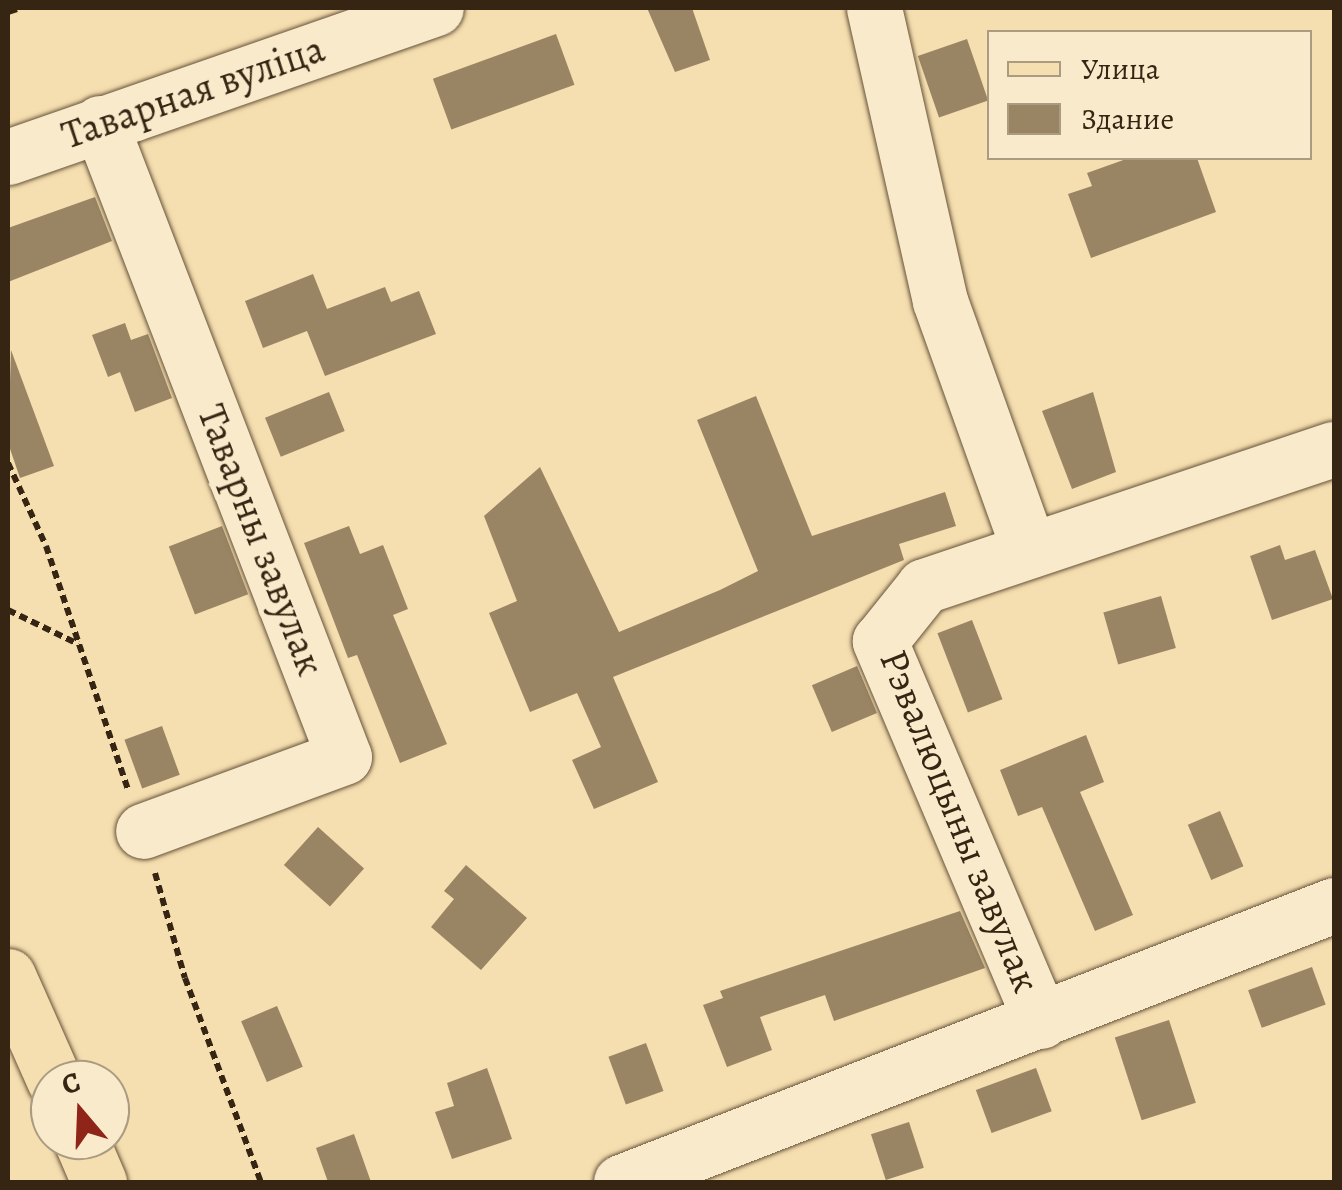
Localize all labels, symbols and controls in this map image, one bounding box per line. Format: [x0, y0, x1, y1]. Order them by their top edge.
street label: Таварная вуліца [55, 25, 331, 159]
legend [987, 30, 1312, 160]
text: Улица [1081, 49, 1160, 89]
text: Здание [1081, 99, 1174, 139]
street label: Таварны завулак [187, 398, 335, 682]
street label: Рэвалюцыны завулак [869, 643, 1051, 999]
north arrow [30, 1060, 130, 1160]
text: С [57, 1063, 85, 1104]

